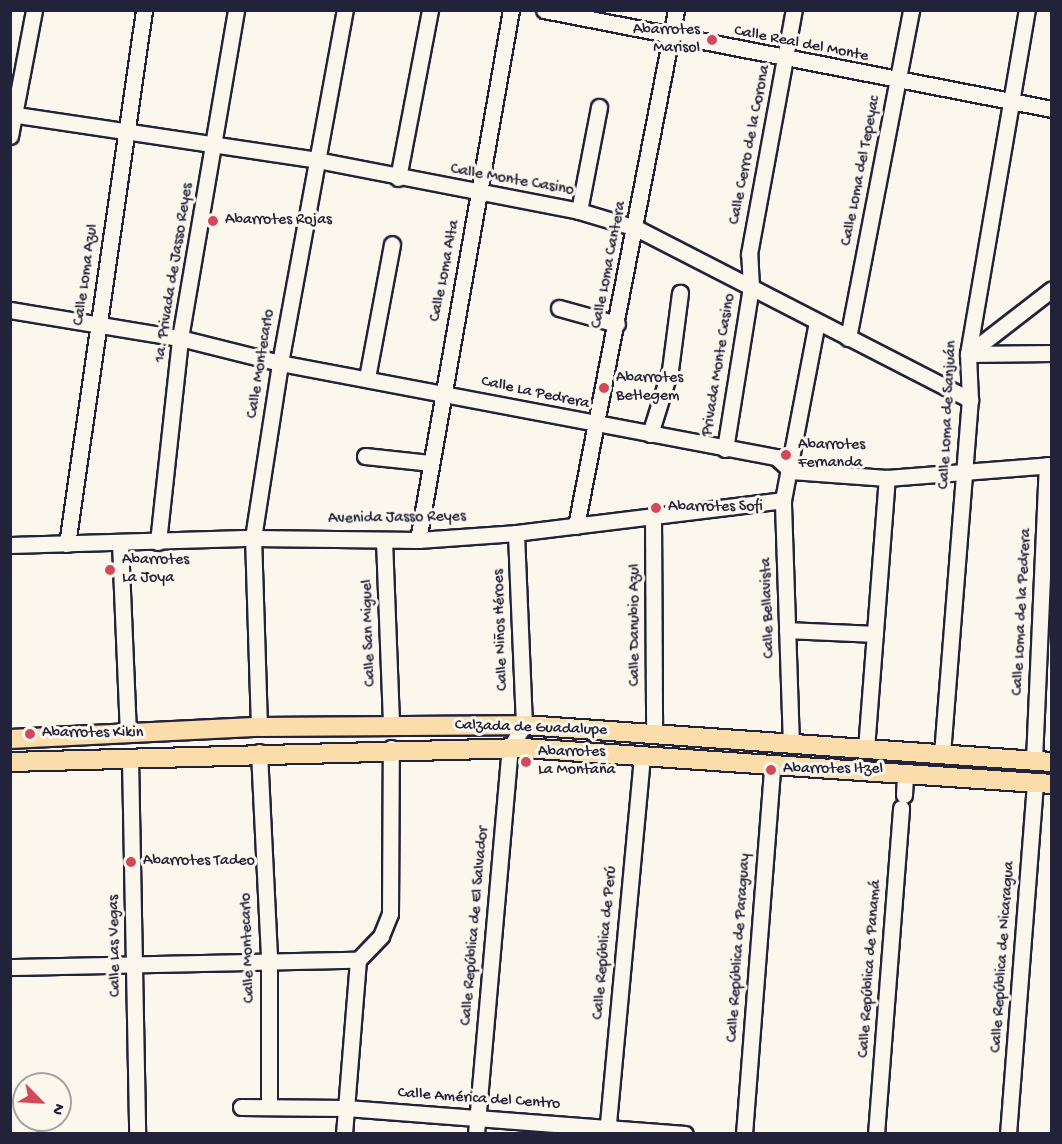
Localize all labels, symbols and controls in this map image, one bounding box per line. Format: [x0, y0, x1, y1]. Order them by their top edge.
place label: Abarrotes Marisol [633, 21, 700, 59]
street label: Calle Real del Monte [732, 23, 870, 67]
marker: Abarrotes Marisol [705, 33, 719, 47]
street label: Calle Cerro de la Corona [726, 64, 776, 226]
street label: Calle Loma del Tepeyac [838, 94, 886, 248]
street label: Calle Monte Casino [449, 161, 575, 201]
street label: 1a. Privada de Jasso Reyes [151, 182, 199, 364]
street label: Calle Loma Cantera [588, 200, 632, 330]
place label: Abarrotes Rojas [225, 211, 332, 231]
marker: Abarrotes Rojas [206, 214, 220, 228]
street label: Calle Loma Alta [427, 219, 465, 323]
street label: Calle Loma Azul [70, 223, 104, 327]
street label: Privada Monte Casino [699, 292, 741, 438]
street label: Calle Montecarlo [244, 308, 280, 420]
street label: Calle Loma de Sanjuán [936, 340, 962, 490]
place label: Abarrotes Betlegem [616, 369, 683, 407]
street label: Calle La Pedrera [479, 373, 591, 415]
marker: Abarrotes Betlegem [597, 381, 611, 395]
place label: Abarrotes Fernanda [798, 436, 865, 474]
marker: Abarrotes Fernanda [779, 448, 793, 462]
place label: Abarrotes Sofi [668, 498, 763, 518]
marker: Abarrotes Sofi [649, 501, 663, 515]
street label: Avenida Jasso Reyes [328, 508, 466, 530]
street label: Calle Loma de la Pedrera [1009, 528, 1037, 696]
place label: Abarrotes La Joya [122, 551, 189, 589]
street label: Calle Bellavista [758, 557, 780, 659]
marker: Abarrotes La Joya [103, 563, 117, 577]
street label: Calle Danubio Azul [626, 564, 646, 686]
street label: Calle Niños Héroes [490, 569, 514, 691]
street label: Calle San Miguel [359, 579, 381, 687]
street label: Calzada de Guadalupe [455, 717, 607, 741]
place label: Abarrotes Kikin [42, 724, 143, 744]
marker: Abarrotes Kikin [23, 727, 37, 741]
place label: Abarrotes La Montaña [538, 743, 615, 781]
marker: Abarrotes La Montaña [519, 755, 533, 769]
place label: Abarrotes Itzel [783, 760, 883, 780]
marker: Abarrotes Itzel [764, 763, 778, 777]
street label: Calle República de El Salvador [458, 826, 494, 1026]
place label: Abarrotes Tadeo [143, 852, 255, 872]
street label: Calle República de Paraguay [724, 853, 756, 1043]
marker: Abarrotes Tadeo [124, 855, 138, 869]
street label: Calle República de Nicaragua [988, 861, 1020, 1053]
street label: Calle República de Perú [590, 866, 622, 1020]
street label: Calle República de Panamá [855, 880, 887, 1058]
street label: Calle Montecarlo [237, 893, 261, 1003]
street label: Calle Las Vegas [106, 895, 126, 997]
north arrow [12, 1072, 72, 1132]
street label: Calle América del Centro [397, 1085, 561, 1115]
text: N [46, 1100, 68, 1117]

